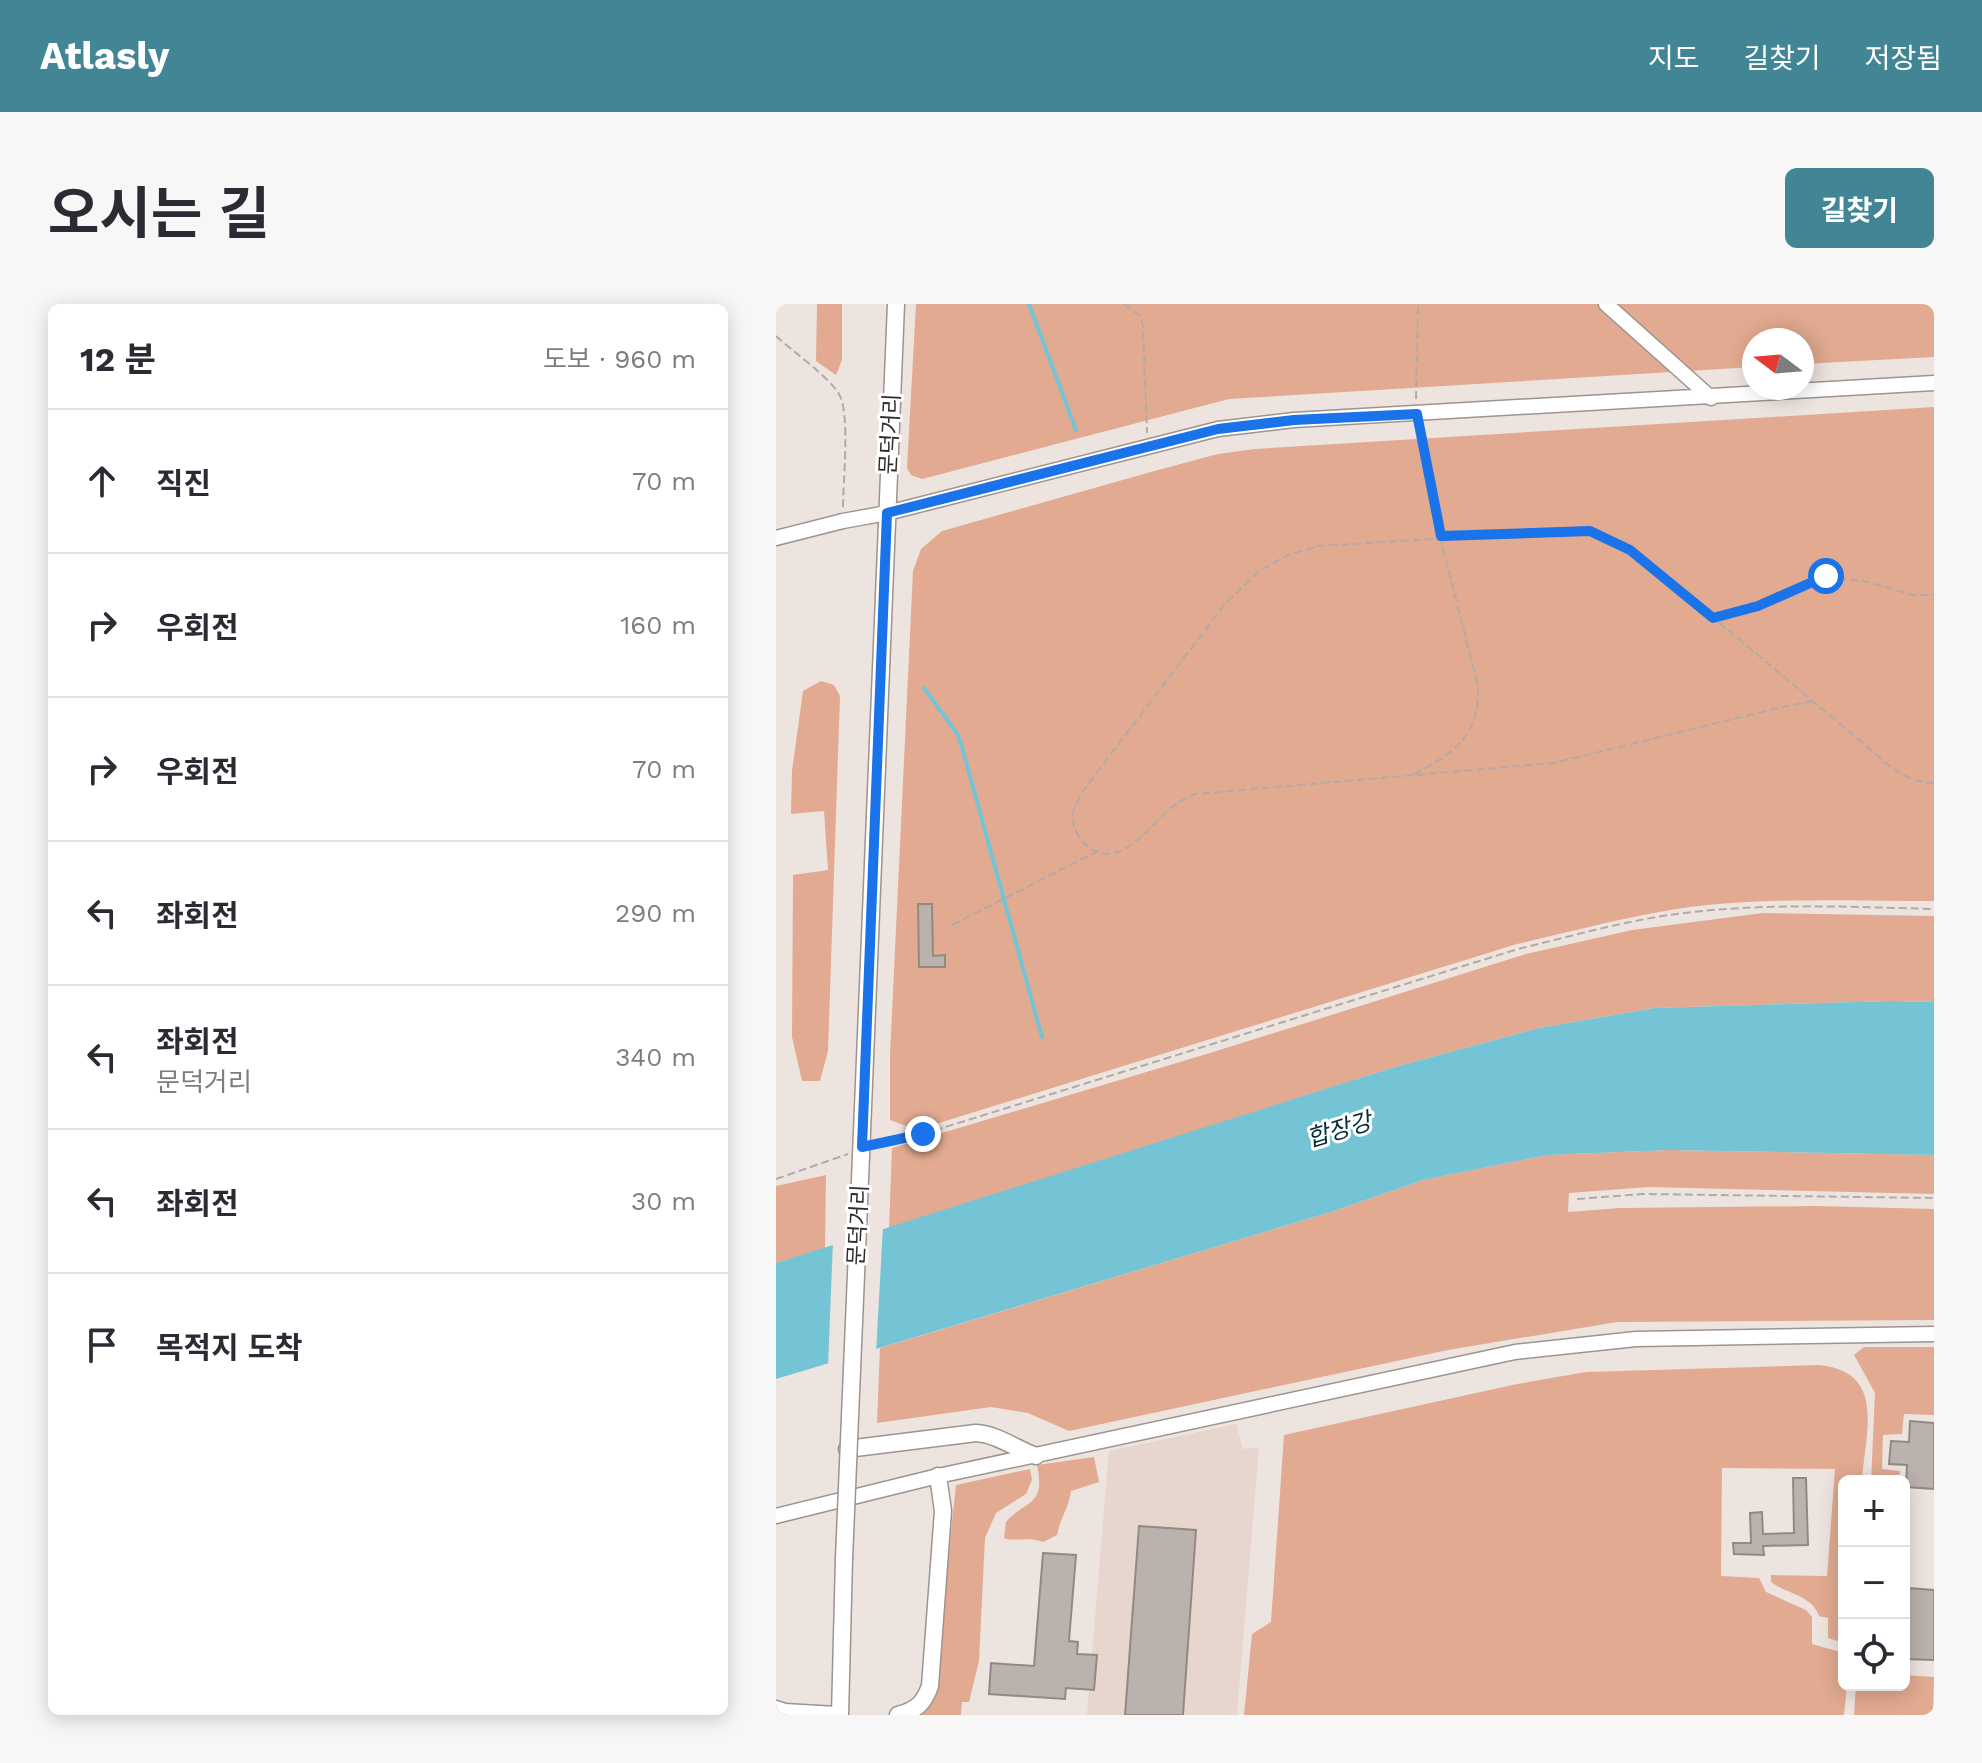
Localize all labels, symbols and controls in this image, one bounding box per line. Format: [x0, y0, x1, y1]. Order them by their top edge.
text: Atlasly [40, 34, 170, 78]
text: 지도 [1648, 42, 1699, 75]
text: 길찾기 [1743, 42, 1821, 75]
text: 저장됨 [1865, 42, 1942, 75]
button: 길찾기 [1785, 168, 1934, 248]
text: 오시는 길 [48, 181, 270, 247]
north arrow [1742, 328, 1814, 400]
text: 12 분 [80, 339, 156, 379]
text: 도보 · 960 m [543, 344, 696, 374]
street label: 문덕거리 [875, 393, 905, 475]
icon: ahead [80, 459, 124, 503]
text: 직진 [156, 466, 211, 501]
text: 70 m [632, 466, 696, 496]
route start [1808, 558, 1844, 594]
icon: right [80, 603, 124, 647]
text: 우회전 [156, 610, 239, 645]
text: 160 m [620, 610, 696, 640]
icon: right [80, 747, 124, 791]
text: 우회전 [156, 754, 239, 789]
text: 70 m [632, 754, 696, 784]
icon: left [80, 891, 124, 935]
text: 좌회전 [156, 898, 239, 933]
text: 290 m [615, 898, 696, 928]
text: 좌회전 [156, 1024, 239, 1059]
icon: left [80, 1035, 124, 1079]
text: 340 m [615, 1042, 696, 1072]
text: 문덕거리 [156, 1067, 252, 1097]
water label: 합장강 [1303, 1106, 1378, 1153]
route end [905, 1116, 941, 1152]
icon: left [80, 1179, 124, 1223]
street label: 문덕거리 [843, 1184, 873, 1266]
text: 좌회전 [156, 1186, 239, 1221]
text: 30 m [631, 1186, 696, 1216]
icon: arrive [80, 1323, 124, 1367]
text: 목적지 도착 [156, 1330, 303, 1365]
map controls [1838, 1475, 1910, 1691]
button: + [1838, 1475, 1910, 1547]
button: − [1838, 1547, 1910, 1619]
button: locate [1838, 1619, 1910, 1691]

